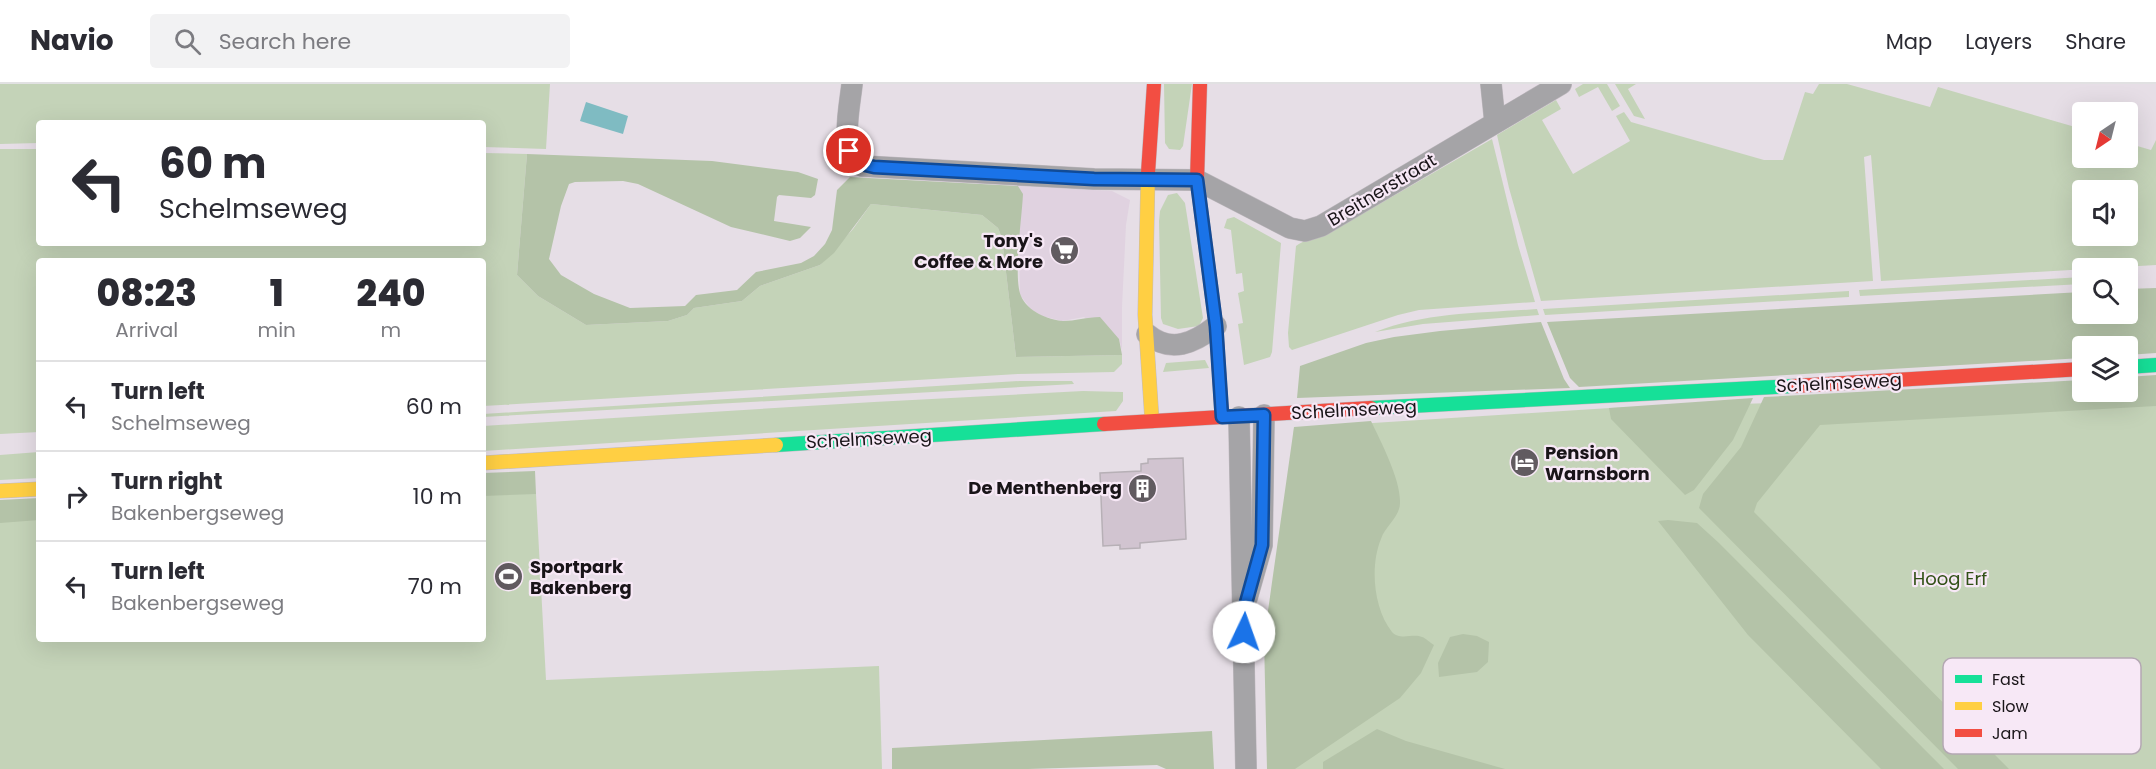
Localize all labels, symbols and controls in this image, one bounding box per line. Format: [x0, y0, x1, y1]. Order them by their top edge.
search box [150, 14, 570, 68]
text: Navio [30, 21, 114, 60]
icon: search [171, 25, 204, 58]
text: Search here [219, 26, 351, 57]
text: Map [1886, 27, 1932, 56]
text: Layers [1965, 27, 2032, 56]
text: Share [2065, 27, 2126, 56]
north arrow [2072, 102, 2138, 168]
map controls [2072, 102, 2138, 402]
pin [823, 125, 874, 176]
text: 60 m [159, 134, 267, 193]
icon: arrive [832, 134, 865, 167]
icon: left [60, 144, 138, 222]
street label: Breitnerstraat [1323, 147, 1441, 232]
button: sound [2072, 180, 2138, 246]
text: Schelmseweg [159, 190, 348, 227]
place label: Tony's Coffee & More [914, 228, 1043, 274]
supermarket icon: Tony's Coffee & More [1048, 235, 1080, 267]
button: search [2072, 258, 2138, 324]
text: 08:23 [97, 268, 197, 319]
text: 1 [270, 268, 284, 319]
text: 240 [356, 268, 425, 319]
text: Arrival [115, 316, 178, 344]
text: min [258, 316, 296, 344]
text: m [381, 316, 401, 344]
button: layers [2072, 336, 2138, 402]
street label: Schelmseweg [1776, 367, 1902, 398]
text: Turn left [111, 376, 205, 407]
icon: left [60, 390, 93, 423]
text: 60 m [406, 391, 462, 422]
street label: Schelmseweg [1291, 394, 1417, 425]
text: Schelmseweg [111, 409, 251, 437]
street label: Schelmseweg [806, 423, 932, 454]
place label: Pension Warnsborn [1545, 440, 1650, 486]
hotel icon: Pension Warnsborn [1508, 447, 1540, 479]
text: Turn right [111, 466, 222, 497]
building icon: De Menthenberg [1127, 472, 1159, 504]
place label: De Menthenberg [968, 475, 1122, 500]
icon: right [60, 480, 93, 513]
text: 10 m [413, 481, 462, 512]
text: Bakenbergseweg [111, 499, 284, 527]
place label: Sportpark Bakenberg [530, 554, 632, 600]
text: Turn left [111, 556, 205, 587]
sports icon: Sportpark Bakenberg [493, 561, 525, 593]
park label: Hoog Erf [1913, 566, 1987, 591]
icon: left [60, 570, 93, 603]
text: 70 m [408, 571, 462, 602]
text: Bakenbergseweg [111, 589, 284, 617]
position arrow [1212, 600, 1276, 664]
legend [1943, 658, 2141, 754]
text: Fast [1992, 668, 2025, 691]
text: Slow [1992, 695, 2029, 718]
text: Jam [1992, 722, 2028, 745]

